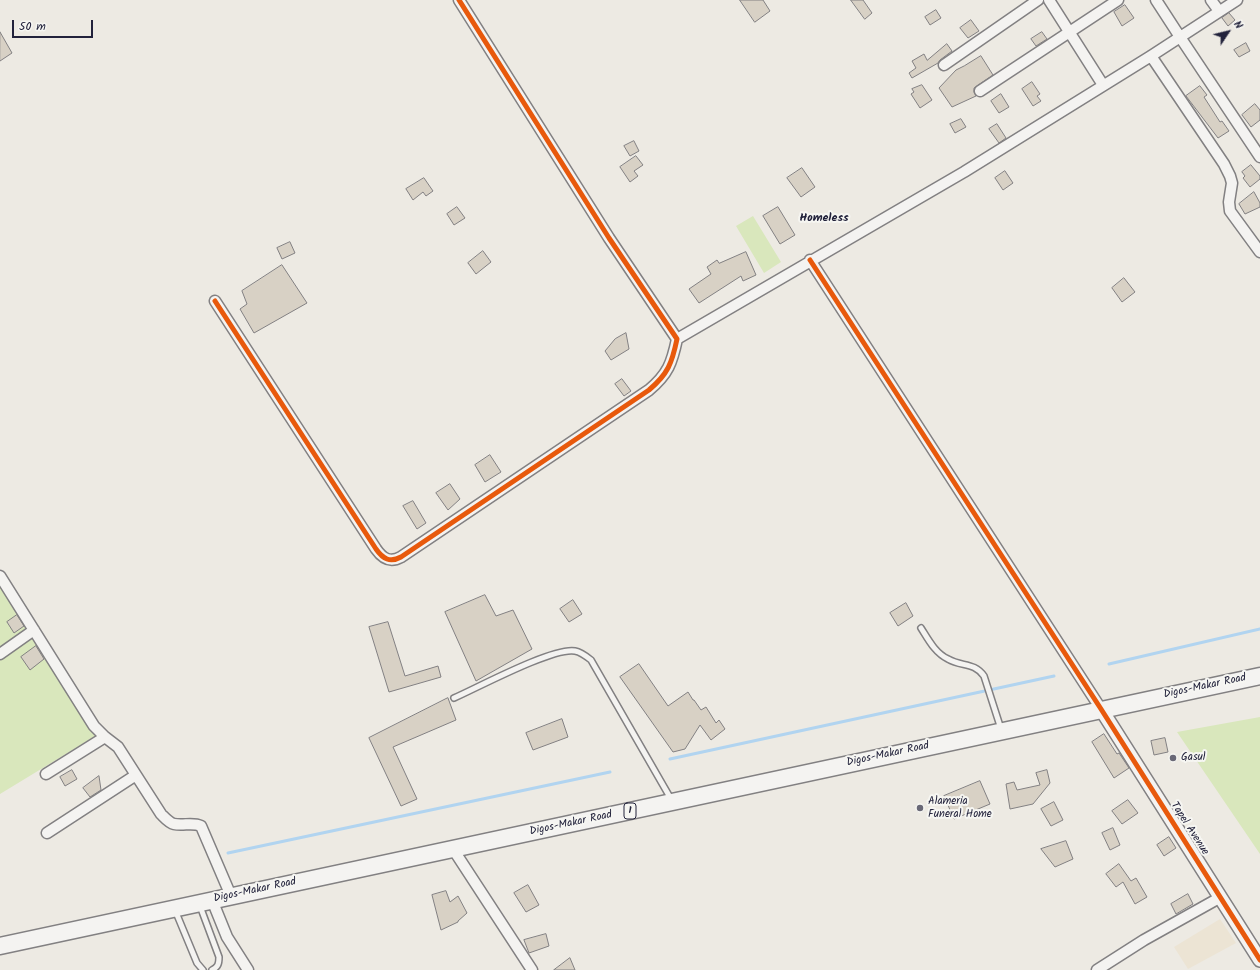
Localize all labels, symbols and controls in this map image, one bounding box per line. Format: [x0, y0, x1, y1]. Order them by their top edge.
scale bar [14, 12, 95, 38]
north arrow [1208, 12, 1248, 52]
text: 50 m [19, 17, 46, 36]
text: N [1228, 17, 1247, 33]
district label: Homeless [799, 212, 849, 226]
street label: Digos-Makar Road [1163, 672, 1247, 702]
street label: Digos-Makar Road [846, 740, 930, 770]
place label: Gasul [1181, 751, 1206, 765]
marker: Gasul [1168, 753, 1178, 763]
place label: Alameria Funeral Home [928, 795, 992, 821]
street label: Tapel Avenue [1167, 800, 1211, 858]
road number: 1 [624, 803, 636, 819]
marker: Alameria Funeral Home [915, 803, 925, 813]
street label: Digos-Makar Road [529, 809, 613, 839]
street label: Digos-Makar Road [213, 876, 297, 906]

